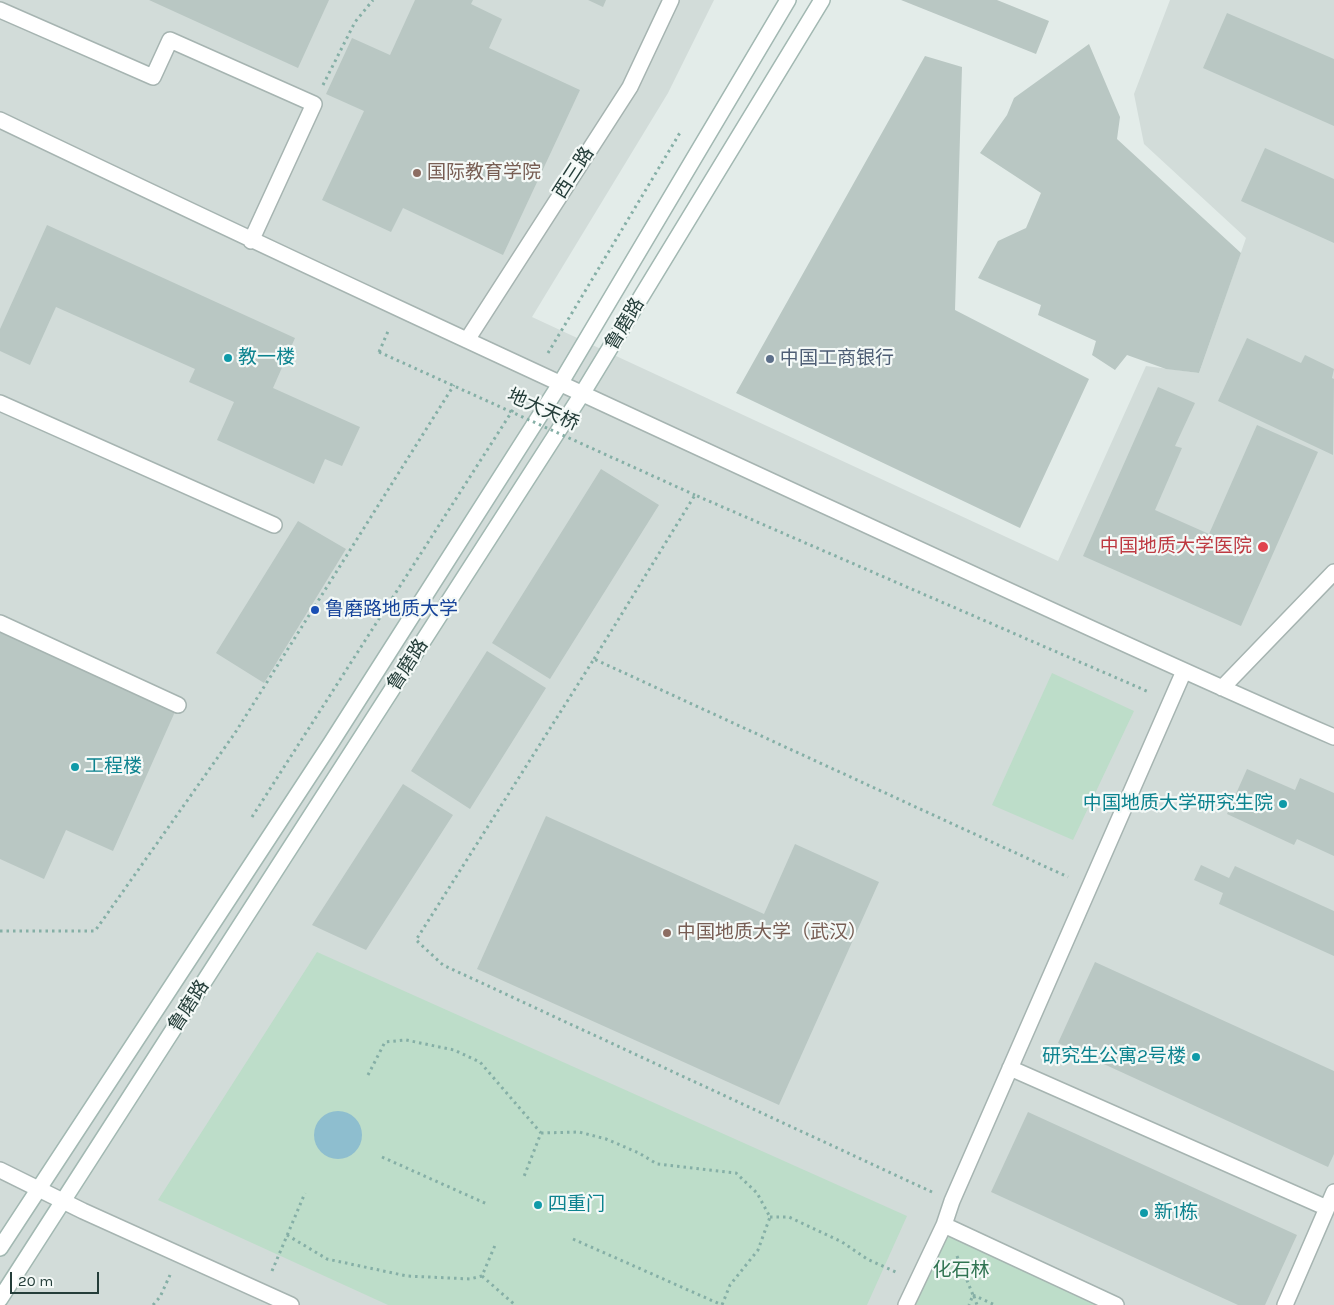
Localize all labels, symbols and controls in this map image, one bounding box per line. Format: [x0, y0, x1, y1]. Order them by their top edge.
street label: 西三路 [549, 143, 599, 203]
place label: 国际教育学院 [427, 162, 541, 184]
marker: 国际教育学院 [411, 167, 423, 179]
street label: 鲁磨路 [601, 294, 649, 354]
place label: 教一楼 [238, 347, 295, 369]
place label: 中国工商银行 [780, 348, 894, 370]
marker: 教一楼 [222, 352, 234, 364]
marker: 中国工商银行 [764, 353, 776, 365]
street label: 地大天桥 [504, 384, 582, 436]
place label: 中国地质大学医院 [1100, 536, 1252, 558]
marker: 中国地质大学医院 [1256, 540, 1270, 554]
place label: 鲁磨路地质大学 [325, 599, 458, 621]
marker: 鲁磨路地质大学 [309, 604, 321, 616]
street label: 鲁磨路 [383, 635, 433, 695]
place label: 工程楼 [85, 756, 142, 778]
marker: 工程楼 [69, 761, 81, 773]
place label: 中国地质大学研究生院 [1083, 793, 1273, 815]
marker: 中国地质大学研究生院 [1277, 798, 1289, 810]
place label: 中国地质大学（武汉） [677, 922, 867, 944]
marker: 中国地质大学（武汉） [661, 927, 673, 939]
street label: 鲁磨路 [164, 976, 214, 1036]
place label: 研究生公寓2号楼 [1042, 1046, 1186, 1068]
marker: 研究生公寓2号楼 [1190, 1051, 1202, 1063]
place label: 四重门 [548, 1194, 605, 1216]
marker: 四重门 [532, 1199, 544, 1211]
place label: 新1栋 [1154, 1202, 1198, 1224]
marker: 新1栋 [1138, 1207, 1150, 1219]
park label: 化石林 [933, 1260, 989, 1282]
scale bar [12, 1262, 101, 1294]
text: 20 m [18, 1272, 53, 1290]

